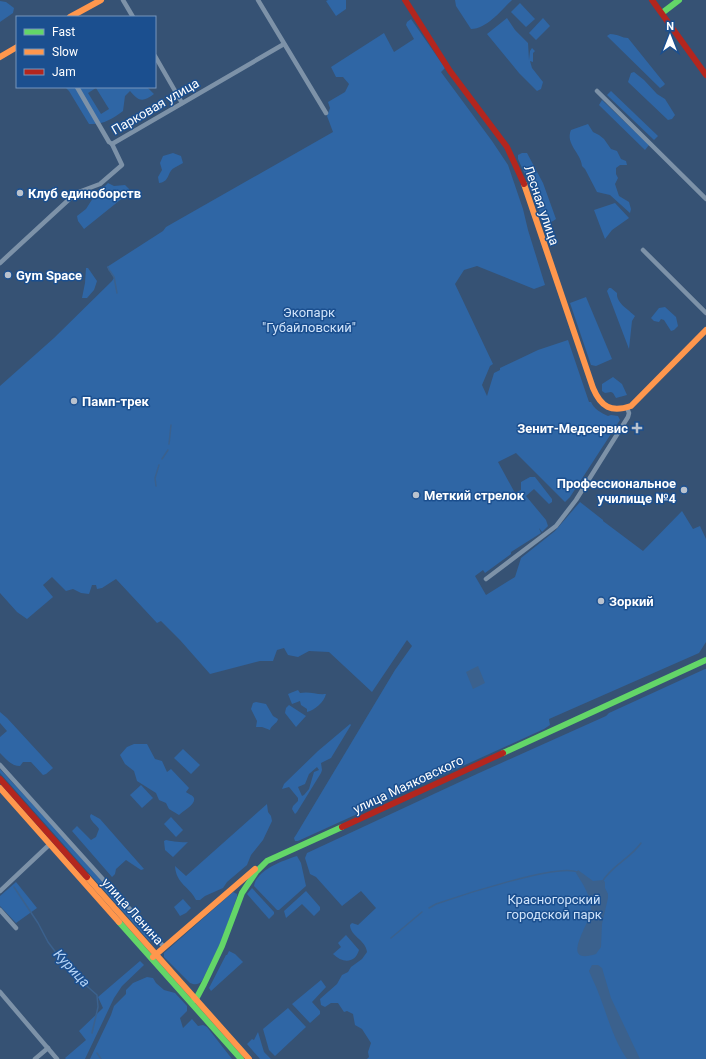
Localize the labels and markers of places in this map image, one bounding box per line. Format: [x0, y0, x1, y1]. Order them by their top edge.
place label: Клуб единоборств [28, 186, 141, 201]
marker: Клуб единоборств [15, 188, 25, 198]
place label: Gym Space [16, 268, 82, 283]
marker: Gym Space [3, 270, 13, 280]
place label: Памп-трек [82, 394, 149, 409]
marker: Памп-трек [69, 396, 79, 406]
place label: Зенит-Медсервис [517, 421, 628, 436]
marker: Зенит-Медсервис [631, 422, 643, 434]
place label: Профессиональное училище №4 [557, 476, 677, 506]
marker: Профессиональное училище №4 [679, 485, 689, 495]
place label: Меткий стрелок [424, 488, 525, 503]
marker: Меткий стрелок [411, 490, 421, 500]
place label: Зоркий [609, 594, 654, 609]
marker: Зоркий [596, 596, 606, 606]

